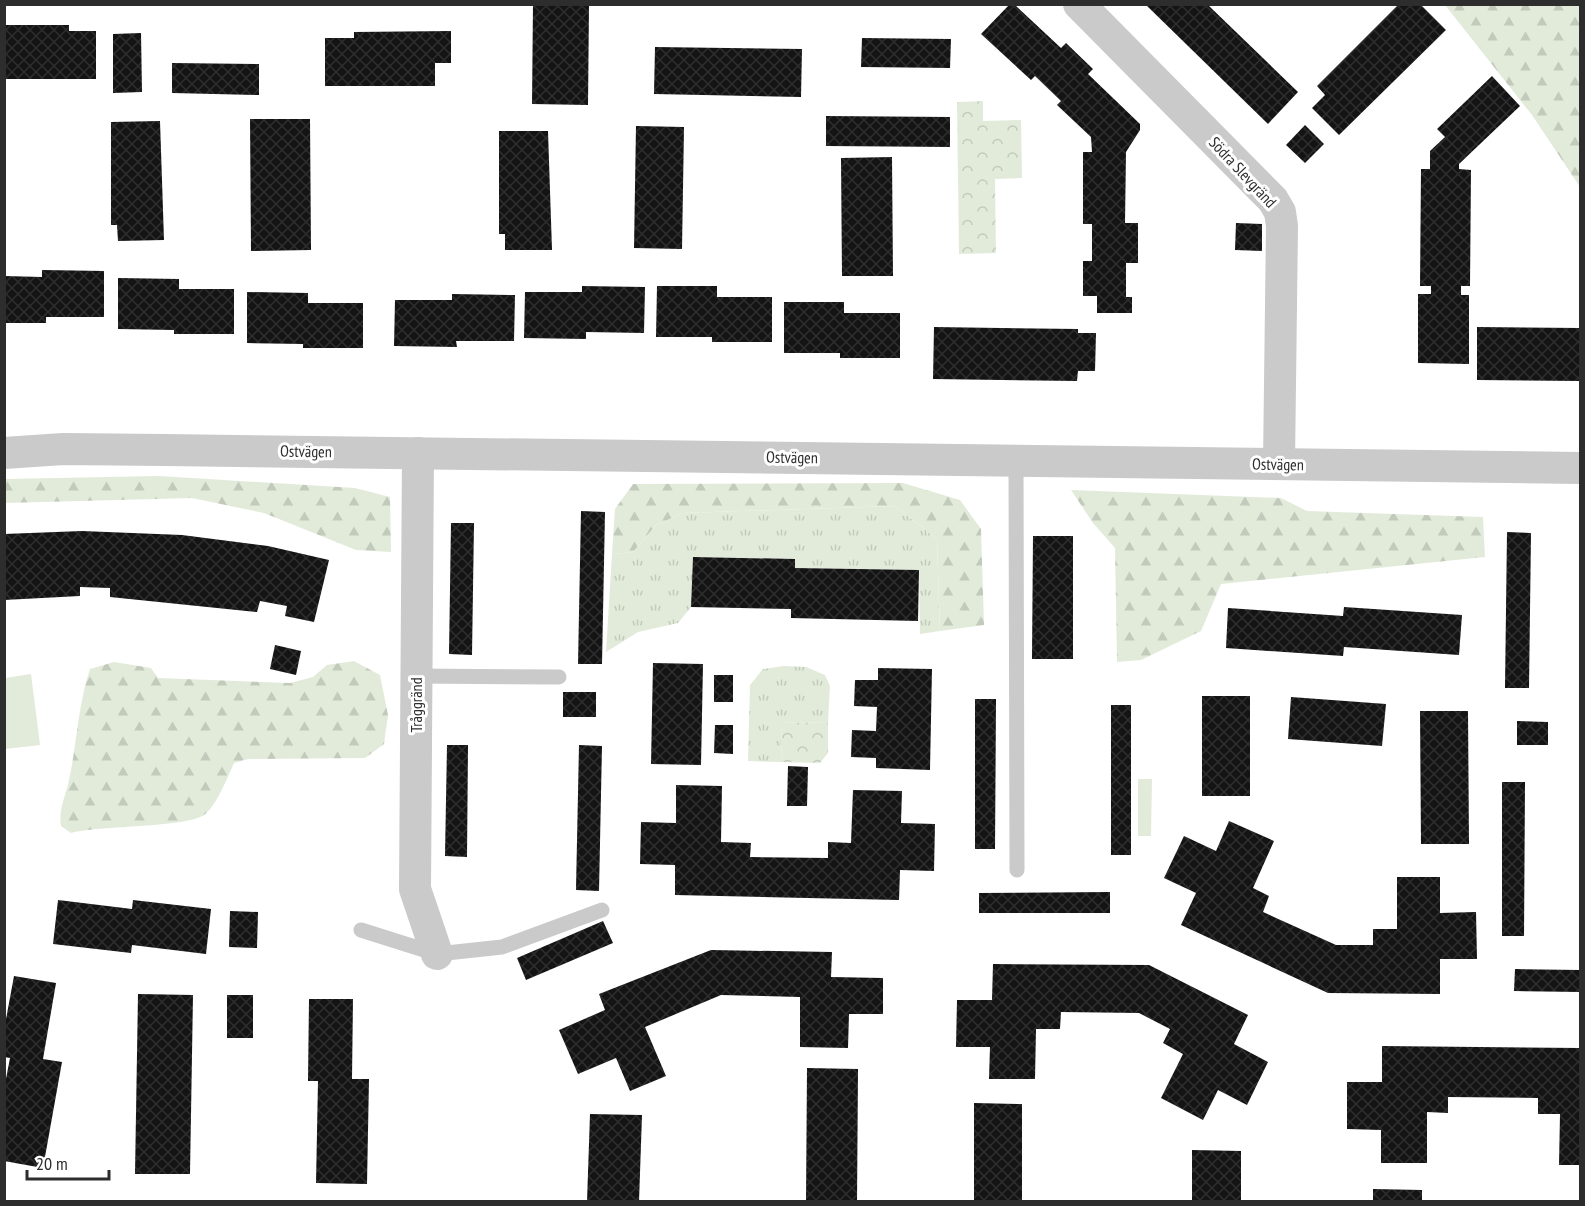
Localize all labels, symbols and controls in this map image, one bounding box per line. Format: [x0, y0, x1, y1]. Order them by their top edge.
street label: Södra Slevgränd [1205, 132, 1281, 212]
street label: Ostvägen [280, 441, 332, 461]
street label: Ostvägen [766, 447, 818, 467]
street label: Ostvägen [1252, 454, 1304, 474]
street label: Tråggränd [406, 677, 426, 733]
scale bar [27, 1143, 110, 1181]
text: 20 m [36, 1152, 68, 1175]

